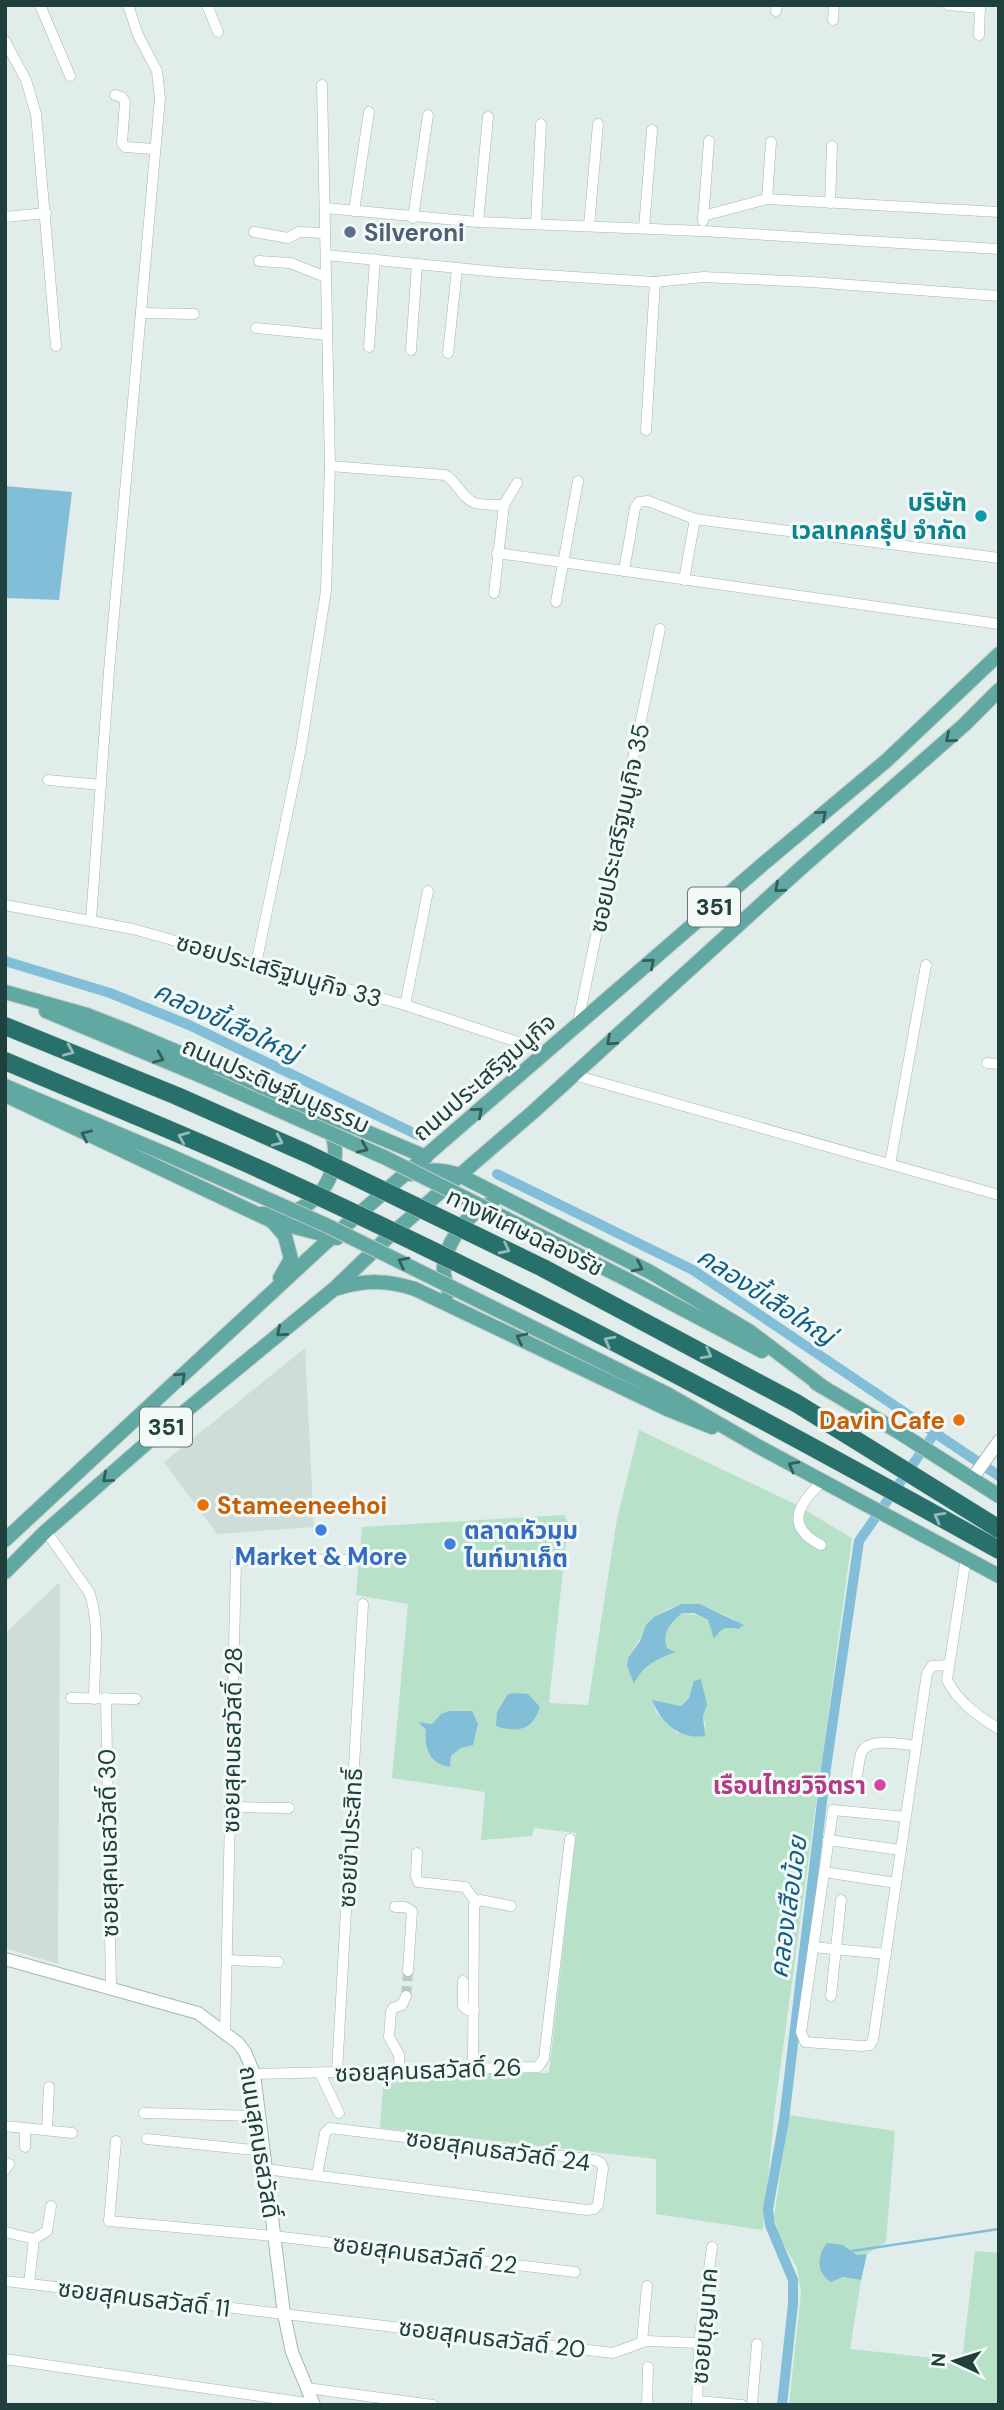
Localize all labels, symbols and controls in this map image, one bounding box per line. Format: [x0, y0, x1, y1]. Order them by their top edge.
place label: Silveroni [364, 217, 465, 248]
marker: Silveroni [342, 224, 358, 240]
place label: บริษัท เวลเทคกรุ๊ป จำกัด [791, 487, 967, 546]
marker: บริษัท เวลเทคกรุ๊ป จำกัด [973, 508, 989, 524]
street label: ซอยประเสริฐมนูกิจ 35 [582, 721, 656, 935]
one-way arrow [945, 730, 958, 742]
one-way arrow [813, 811, 826, 823]
one-way arrow [774, 879, 787, 892]
road number: 351 [688, 888, 740, 926]
street label: ซอยประเสริฐมนูกิจ 33 [173, 926, 385, 1014]
one-way arrow [641, 959, 654, 972]
water label: คลองขี้เสือใหญ่ [148, 972, 310, 1072]
street label: ถนนประเสริฐมนูกิจ [406, 1006, 562, 1148]
street label: ถนนประดิษฐ์มนูธรรม [177, 1030, 375, 1140]
one-way arrow [606, 1033, 619, 1045]
one-way arrow [62, 1042, 74, 1056]
one-way arrow [152, 1050, 164, 1064]
one-way arrow [469, 1108, 482, 1120]
one-way arrow [81, 1129, 93, 1143]
one-way arrow [177, 1131, 189, 1145]
one-way arrow [271, 1132, 283, 1146]
one-way arrow [355, 1140, 368, 1154]
street label: ทางพิเศษฉลองรัช [441, 1181, 609, 1283]
water label: คลองขี้เสือใหญ่ [691, 1238, 845, 1355]
one-way arrow [498, 1240, 510, 1254]
one-way arrow [398, 1257, 410, 1271]
one-way arrow [631, 1258, 643, 1272]
one-way arrow [277, 1324, 289, 1337]
one-way arrow [516, 1332, 528, 1346]
one-way arrow [604, 1335, 616, 1349]
one-way arrow [700, 1346, 712, 1359]
one-way arrow [173, 1373, 186, 1385]
place label: Davin Cafe [819, 1405, 945, 1436]
road number: 351 [140, 1408, 192, 1446]
marker: Davin Cafe [951, 1412, 967, 1428]
one-way arrow [788, 1460, 800, 1474]
one-way arrow [102, 1470, 115, 1482]
place label: Stameeneehoi [217, 1490, 387, 1521]
marker: Stameeneehoi [195, 1497, 211, 1513]
one-way arrow [934, 1512, 946, 1525]
place label: ตลาดหัวมุม ไนท์มาเก็ต [464, 1515, 578, 1574]
marker: Market & More [313, 1522, 329, 1538]
marker: ตลาดหัวมุม ไนท์มาเก็ต [442, 1536, 458, 1552]
place label: Market & More [235, 1541, 407, 1572]
street label: ซอยสุคนธสวัสดิ์ 28 [215, 1647, 249, 1833]
street label: ซอยสุคนธสวัสดิ์ 30 [91, 1748, 125, 1938]
street label: ซอยขำประสิทธิ์ [331, 1767, 369, 1909]
place label: เรือนไทยวิจิตรา [713, 1770, 866, 1801]
marker: เรือนไทยวิจิตรา [872, 1777, 888, 1793]
water label: คลองเสือน้อย [761, 1832, 815, 1980]
street label: ซอยสุคนธสวัสดิ์ 26 [334, 2051, 522, 2089]
street label: ถนนสุคนธสวัสดิ์ [233, 2063, 287, 2221]
street label: ซอยสุคนธสวัสดิ์ 24 [404, 2122, 592, 2178]
street label: ซอยสุคนธสวัสดิ์ 22 [331, 2227, 519, 2281]
street label: ซอยบุญนาค [683, 2266, 725, 2386]
street label: ซอยสุคนธสวัสดิ์ 11 [56, 2272, 232, 2324]
street label: ซอยสุคนธสวัสดิ์ 20 [397, 2311, 587, 2365]
north arrow [920, 2326, 990, 2396]
text: N [926, 2352, 951, 2368]

